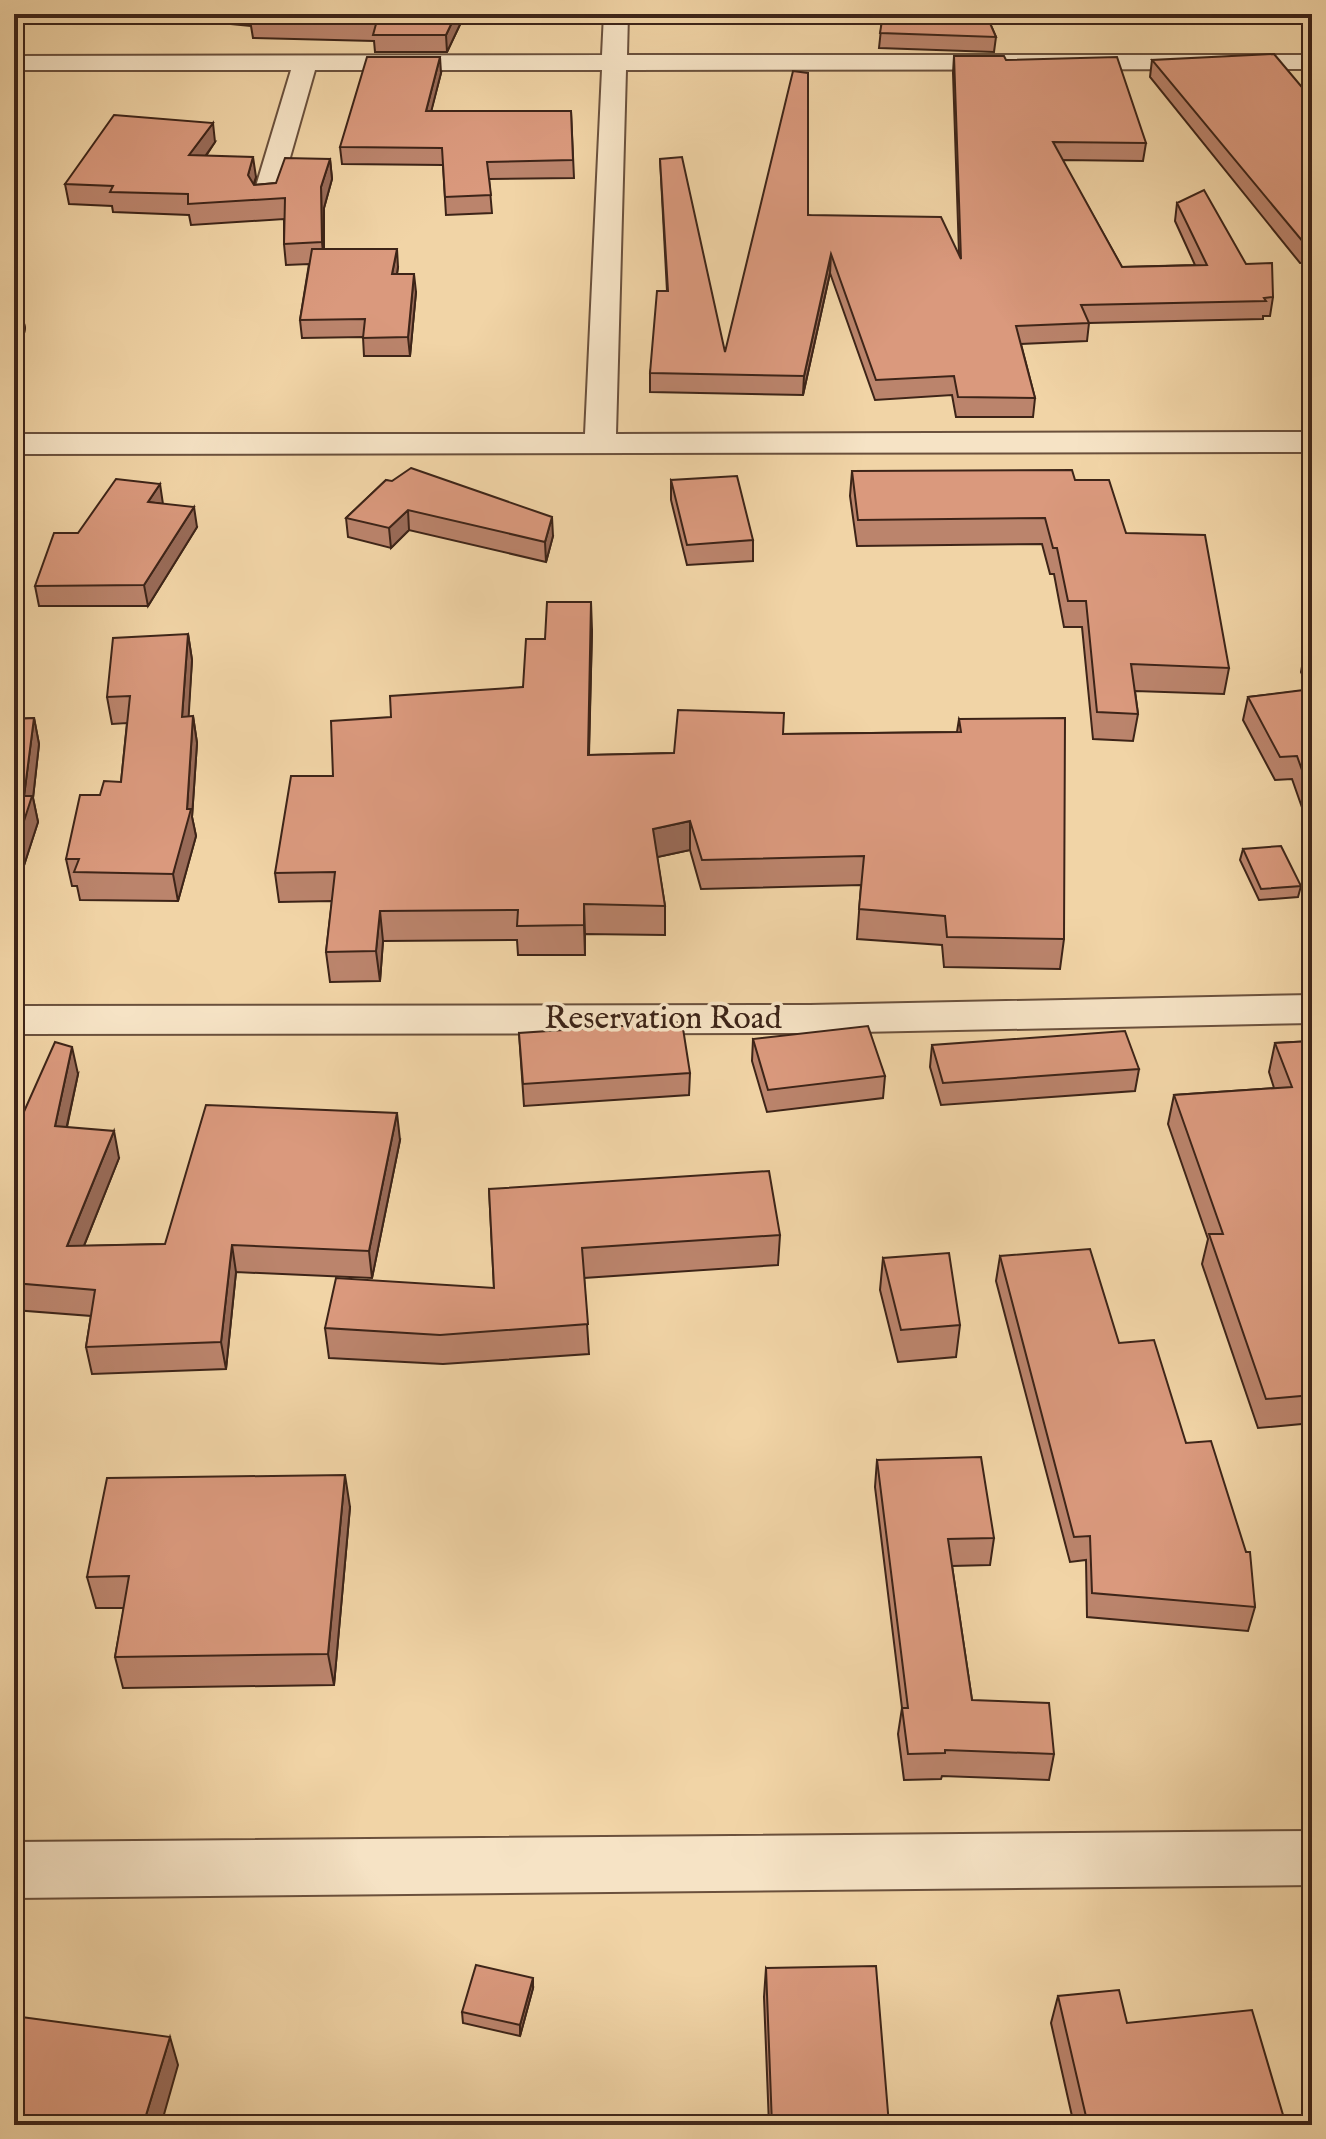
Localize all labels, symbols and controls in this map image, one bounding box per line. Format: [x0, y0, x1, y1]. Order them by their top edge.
street label: Reservation Road [544, 999, 783, 1040]

